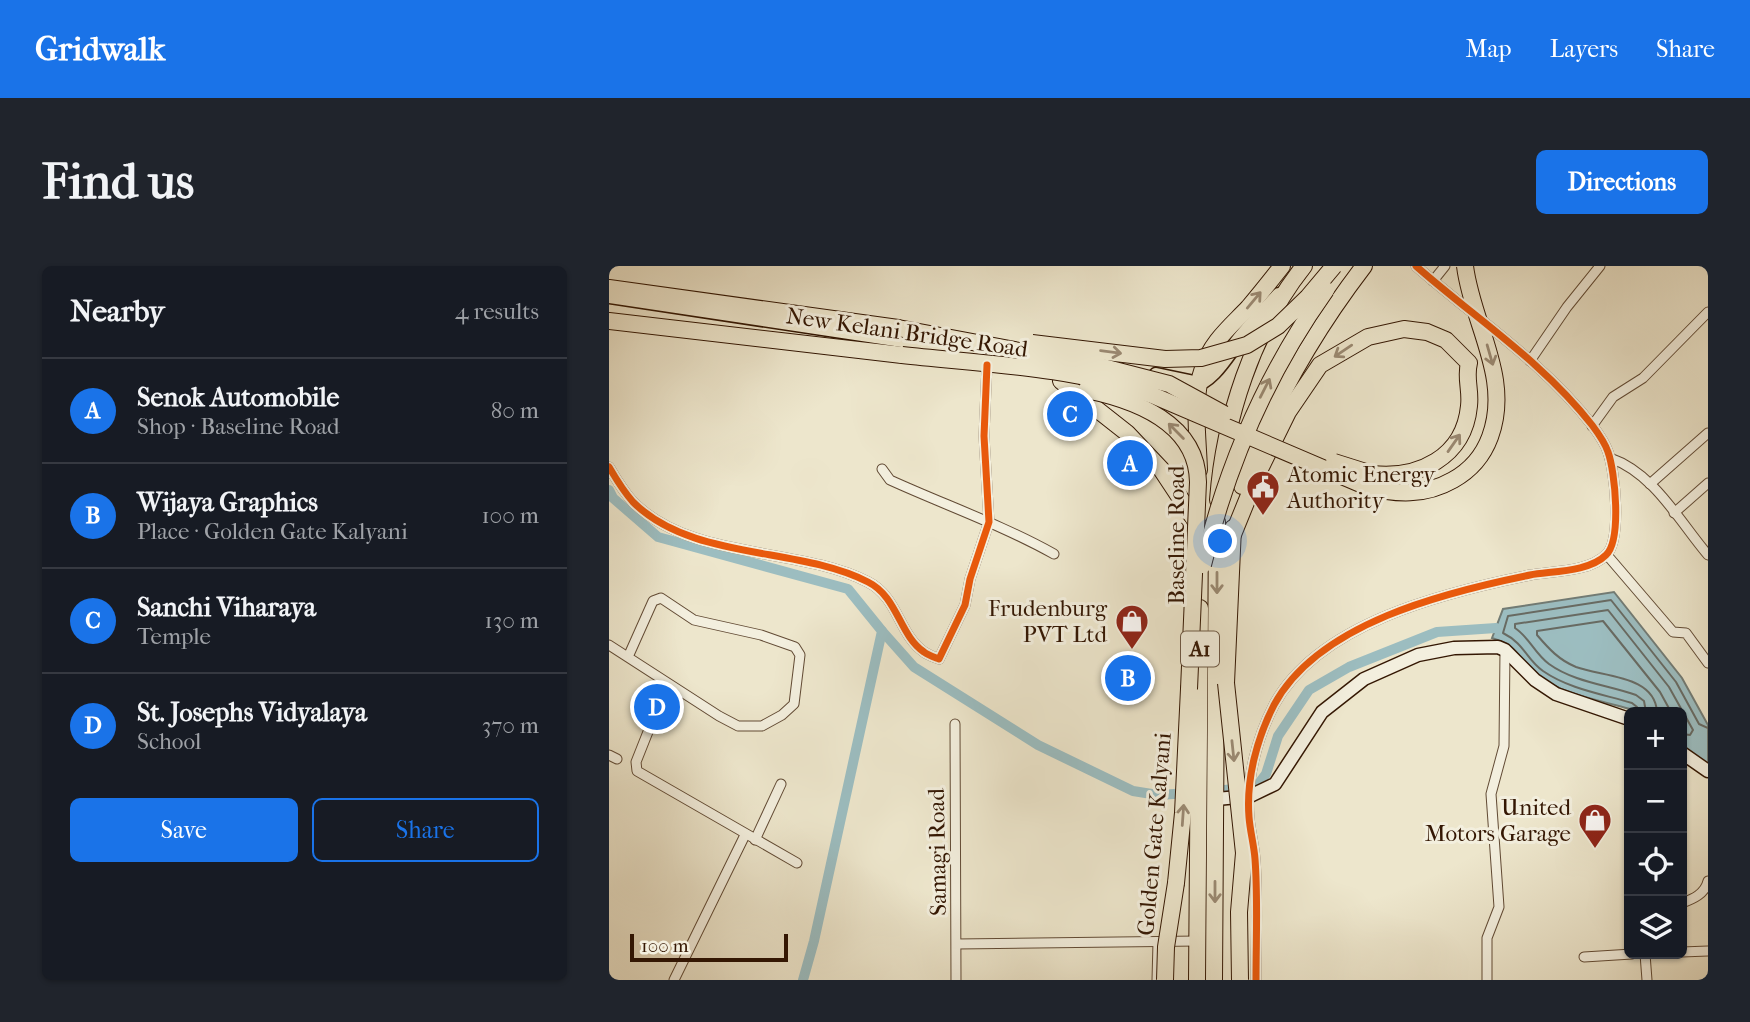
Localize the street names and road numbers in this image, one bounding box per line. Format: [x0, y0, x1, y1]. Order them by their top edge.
street label: New Kelani Bridge Road [784, 302, 1030, 363]
street label: Baseline Road [1163, 465, 1190, 605]
road number: A1 [1181, 632, 1219, 666]
street label: Golden Gate Kalyani [1132, 731, 1177, 937]
street label: Samagi Road [923, 787, 952, 916]

